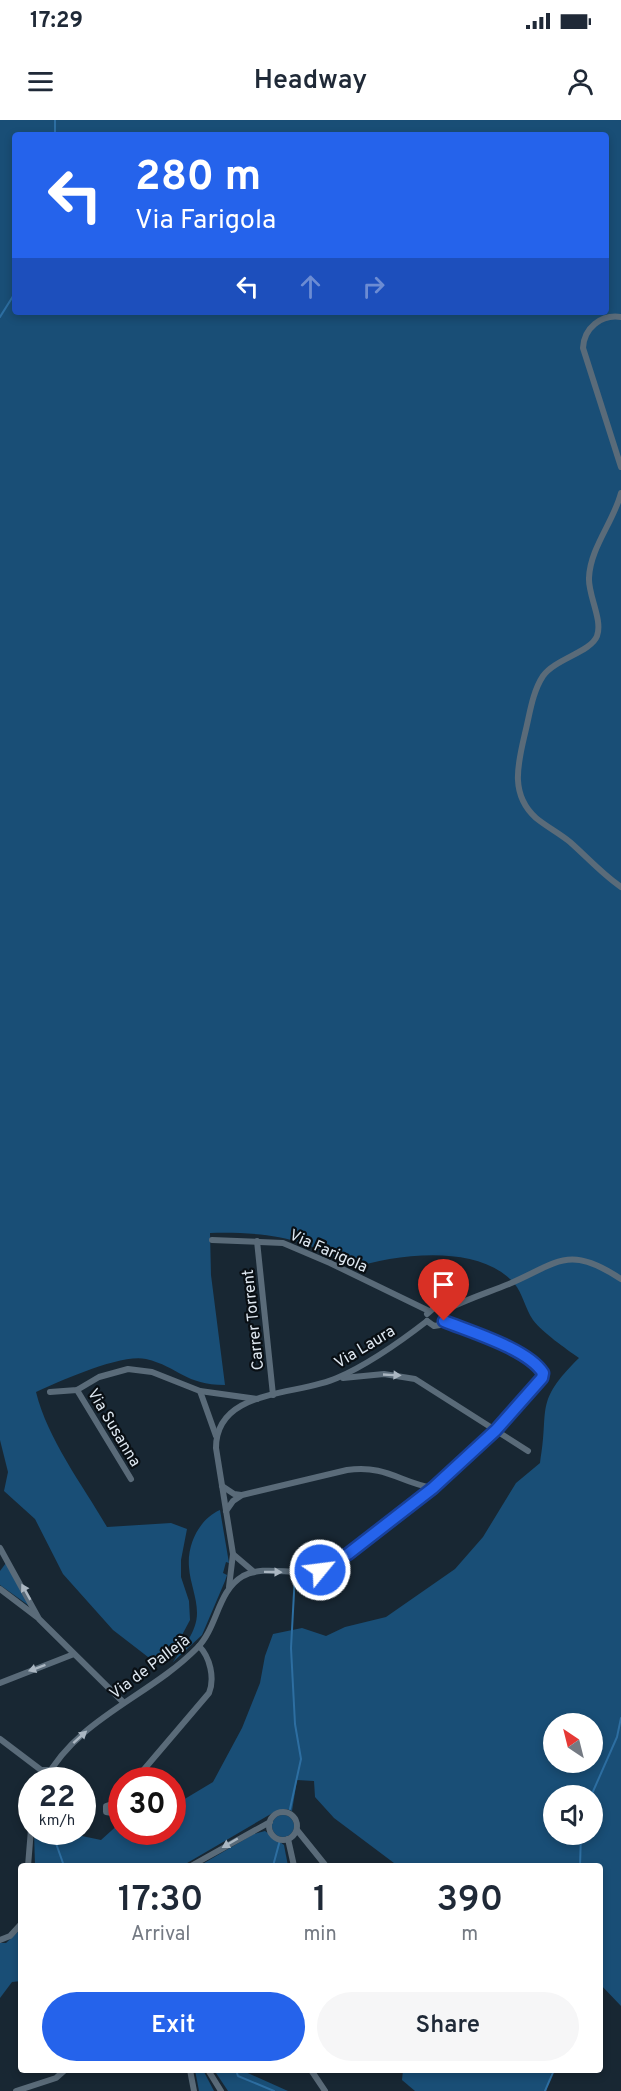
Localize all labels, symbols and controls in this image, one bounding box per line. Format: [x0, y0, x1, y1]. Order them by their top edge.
text: 17:29 [30, 8, 83, 35]
text: Headway [254, 64, 367, 98]
icon: menu [24, 65, 57, 98]
icon: person [564, 65, 597, 98]
text: 280 m [135, 152, 261, 205]
icon: left [36, 156, 114, 234]
text: Via Farigola [135, 204, 276, 238]
icon: left [231, 270, 264, 303]
icon: ahead [294, 270, 327, 303]
icon: right [357, 270, 390, 303]
street label: Via Farigola [286, 1226, 370, 1278]
pin [418, 1259, 469, 1321]
street label: Carrer Torrent [239, 1268, 269, 1371]
icon: arrive [427, 1268, 460, 1301]
street label: Via Laura [331, 1322, 399, 1374]
one-way arrow [382, 1370, 401, 1380]
street label: Via Susanna [82, 1385, 145, 1471]
position arrow [288, 1538, 352, 1602]
one-way arrow [264, 1567, 283, 1577]
one-way arrow [20, 1584, 31, 1600]
street label: Via de Pallejà [106, 1631, 194, 1704]
one-way arrow [27, 1663, 45, 1673]
north arrow [543, 1713, 603, 1773]
map controls [543, 1713, 603, 1845]
one-way arrow [72, 1731, 86, 1745]
speed limit sign: 30 [108, 1767, 186, 1845]
text: 22 [39, 1780, 75, 1817]
button: sound [543, 1785, 603, 1845]
text: km/h [39, 1812, 75, 1831]
one-way arrow [222, 1838, 238, 1849]
text: 17:30 [118, 1878, 204, 1924]
text: 1 [313, 1878, 327, 1924]
text: 390 [436, 1878, 503, 1924]
text: Arrival [131, 1922, 191, 1948]
text: min [303, 1922, 337, 1948]
text: m [461, 1922, 478, 1948]
button: Exit [42, 1992, 305, 2061]
button: Share [317, 1992, 579, 2061]

